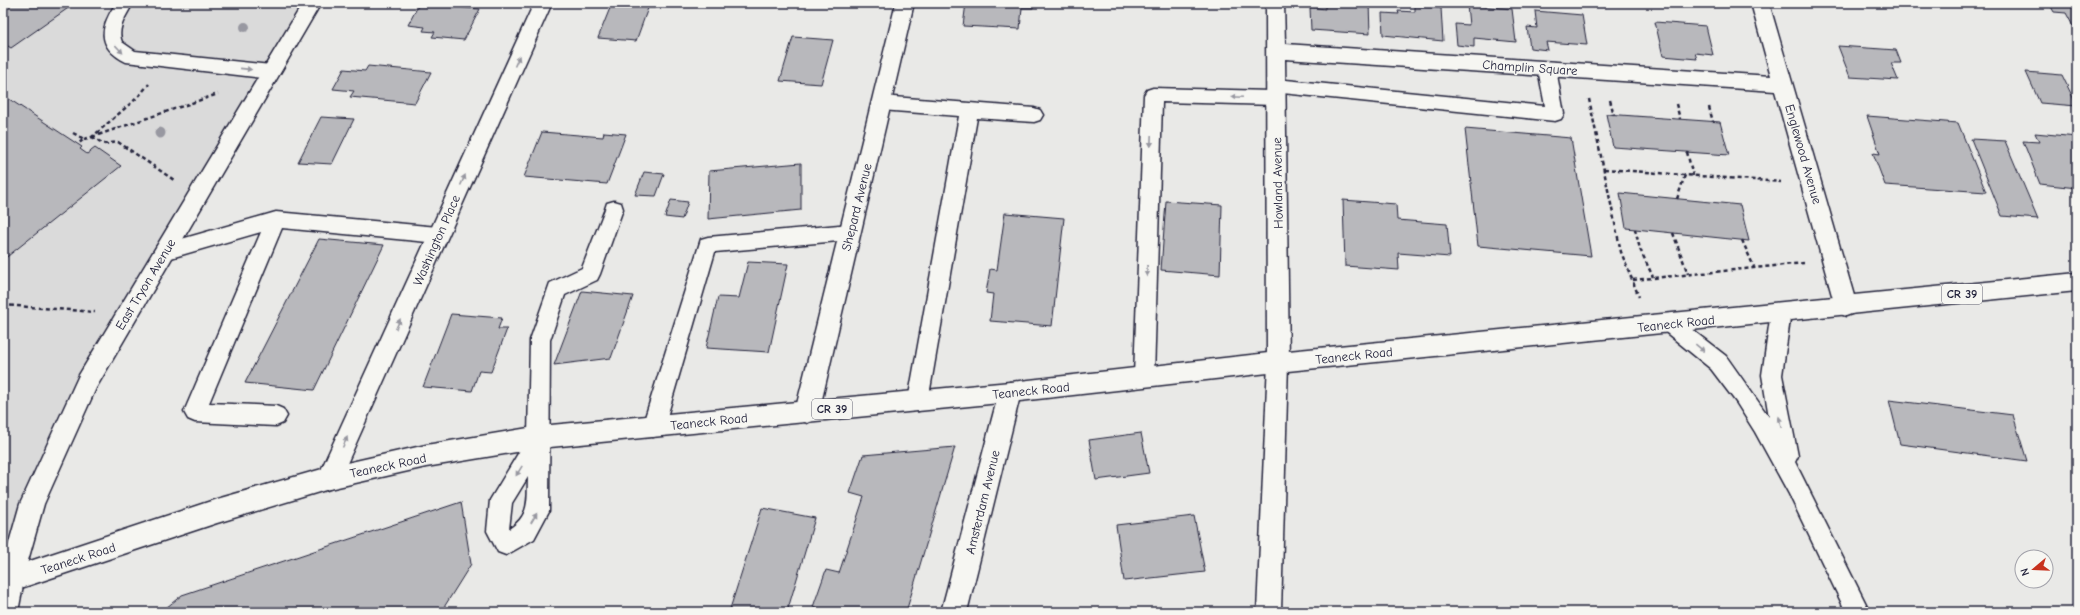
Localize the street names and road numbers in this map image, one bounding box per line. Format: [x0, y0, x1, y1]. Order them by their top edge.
street label: Champlin Square [1482, 57, 1579, 78]
street label: Englewood Avenue [1782, 102, 1825, 206]
street label: Howland Avenue [1269, 137, 1286, 229]
street label: Shepard Avenue [838, 161, 875, 253]
street label: Washington Place [410, 192, 463, 288]
street label: East Tryon Avenue [112, 236, 179, 333]
road number: CR 39 [1942, 284, 1982, 304]
street label: Teaneck Road [1637, 312, 1715, 335]
street label: Teaneck Road [1315, 344, 1393, 367]
street label: Teaneck Road [992, 379, 1070, 402]
road number: CR 39 [812, 399, 852, 419]
street label: Teaneck Road [670, 410, 748, 433]
street label: Amsterdam Avenue [962, 448, 1003, 556]
street label: Teaneck Road [349, 450, 428, 481]
street label: Teaneck Road [39, 539, 117, 578]

